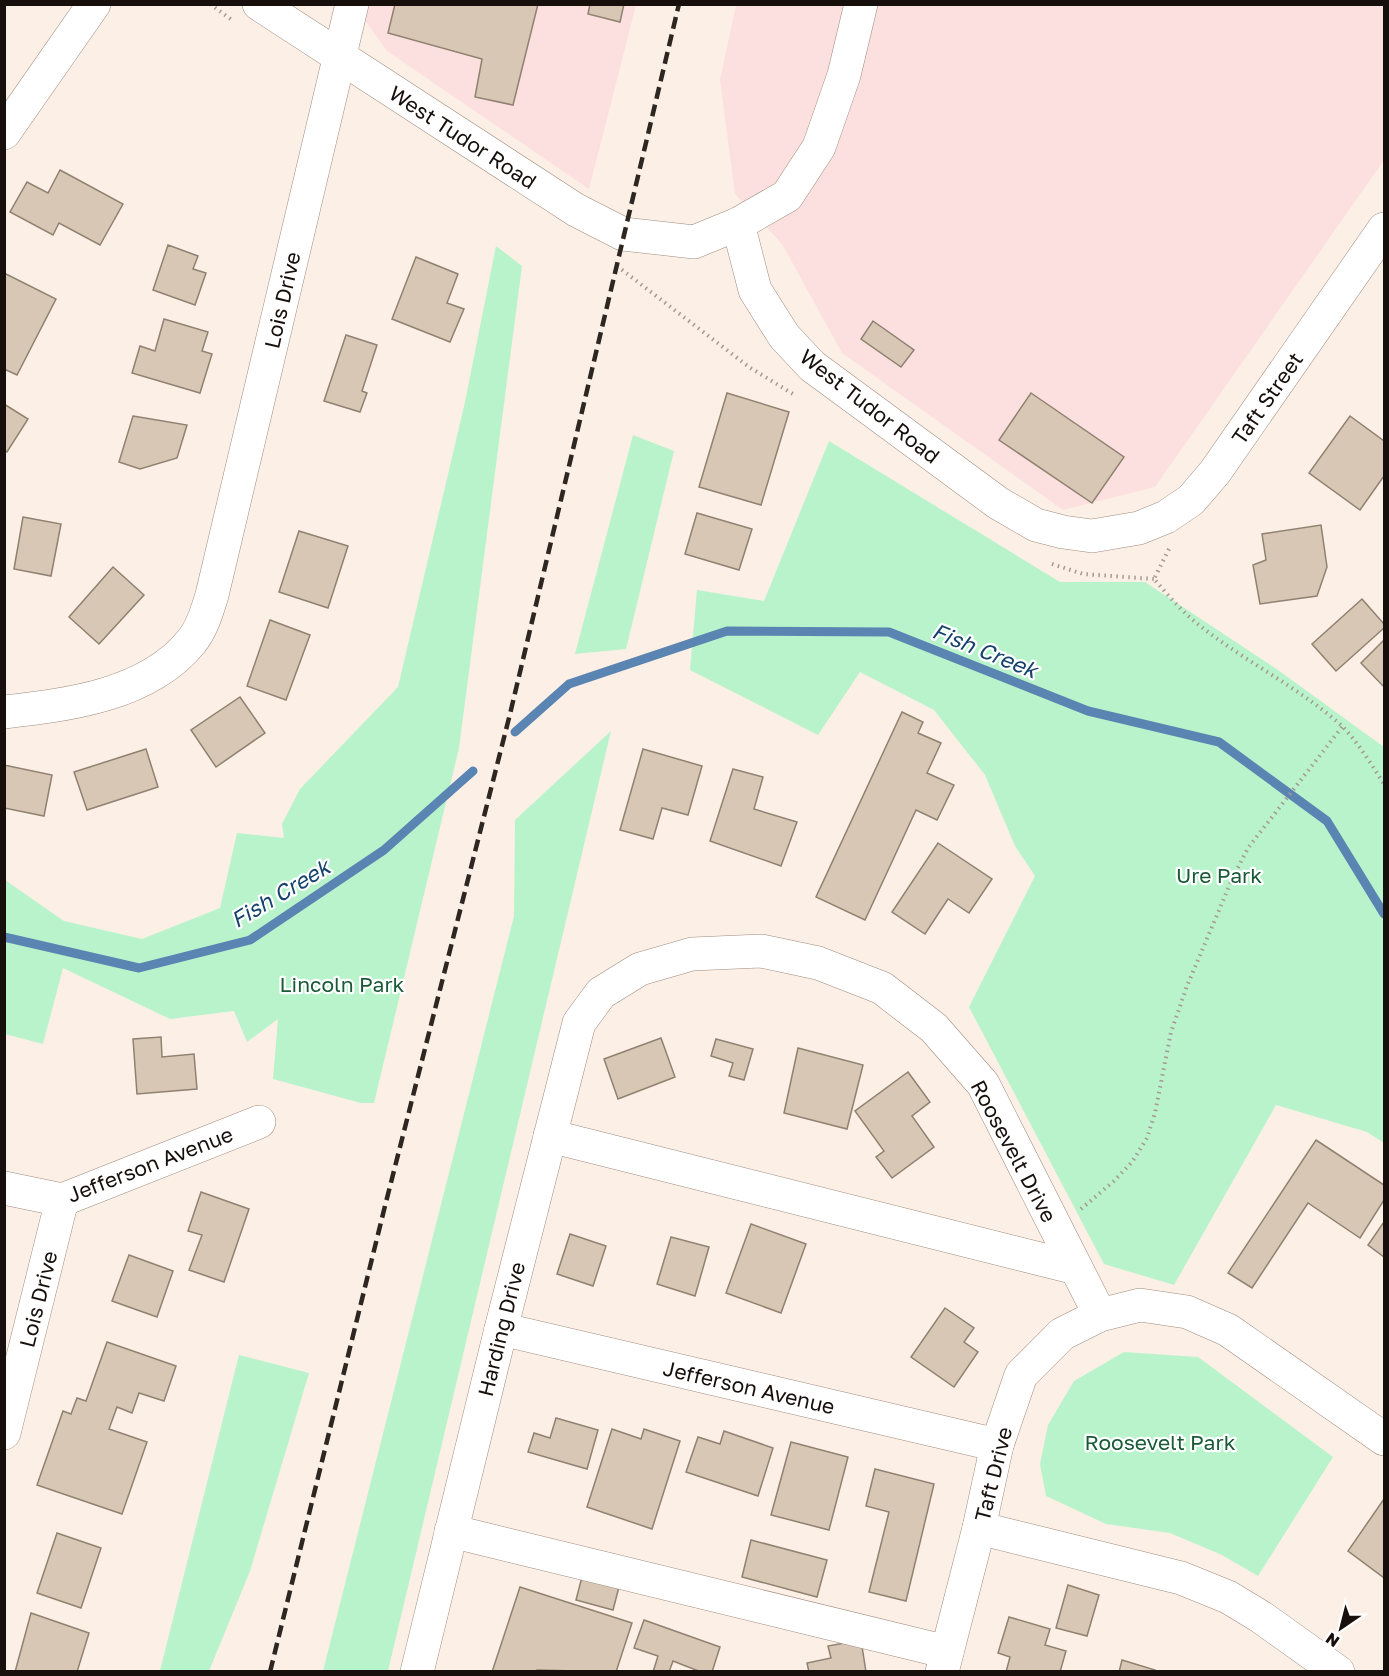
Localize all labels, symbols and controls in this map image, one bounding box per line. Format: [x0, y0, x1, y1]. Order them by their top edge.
street label: West Tudor Road [384, 80, 542, 194]
street label: Lois Drive [258, 249, 306, 351]
street label: West Tudor Road [795, 343, 945, 469]
street label: Taft Street [1226, 347, 1308, 449]
water label: Fish Creek [929, 617, 1044, 684]
water label: Fish Creek [225, 852, 337, 933]
park label: Ure Park [1176, 862, 1262, 888]
park label: Lincoln Park [280, 971, 405, 997]
street label: Roosevelt Drive [966, 1075, 1062, 1227]
street label: Jefferson Avenue [63, 1120, 237, 1208]
street label: Lois Drive [13, 1248, 63, 1350]
street label: Harding Drive [472, 1259, 530, 1399]
street label: Jefferson Avenue [661, 1355, 837, 1419]
street label: Taft Drive [969, 1424, 1017, 1524]
park label: Roosevelt Park [1084, 1429, 1236, 1455]
north arrow [1311, 1598, 1371, 1658]
text: N [1322, 1629, 1343, 1652]

